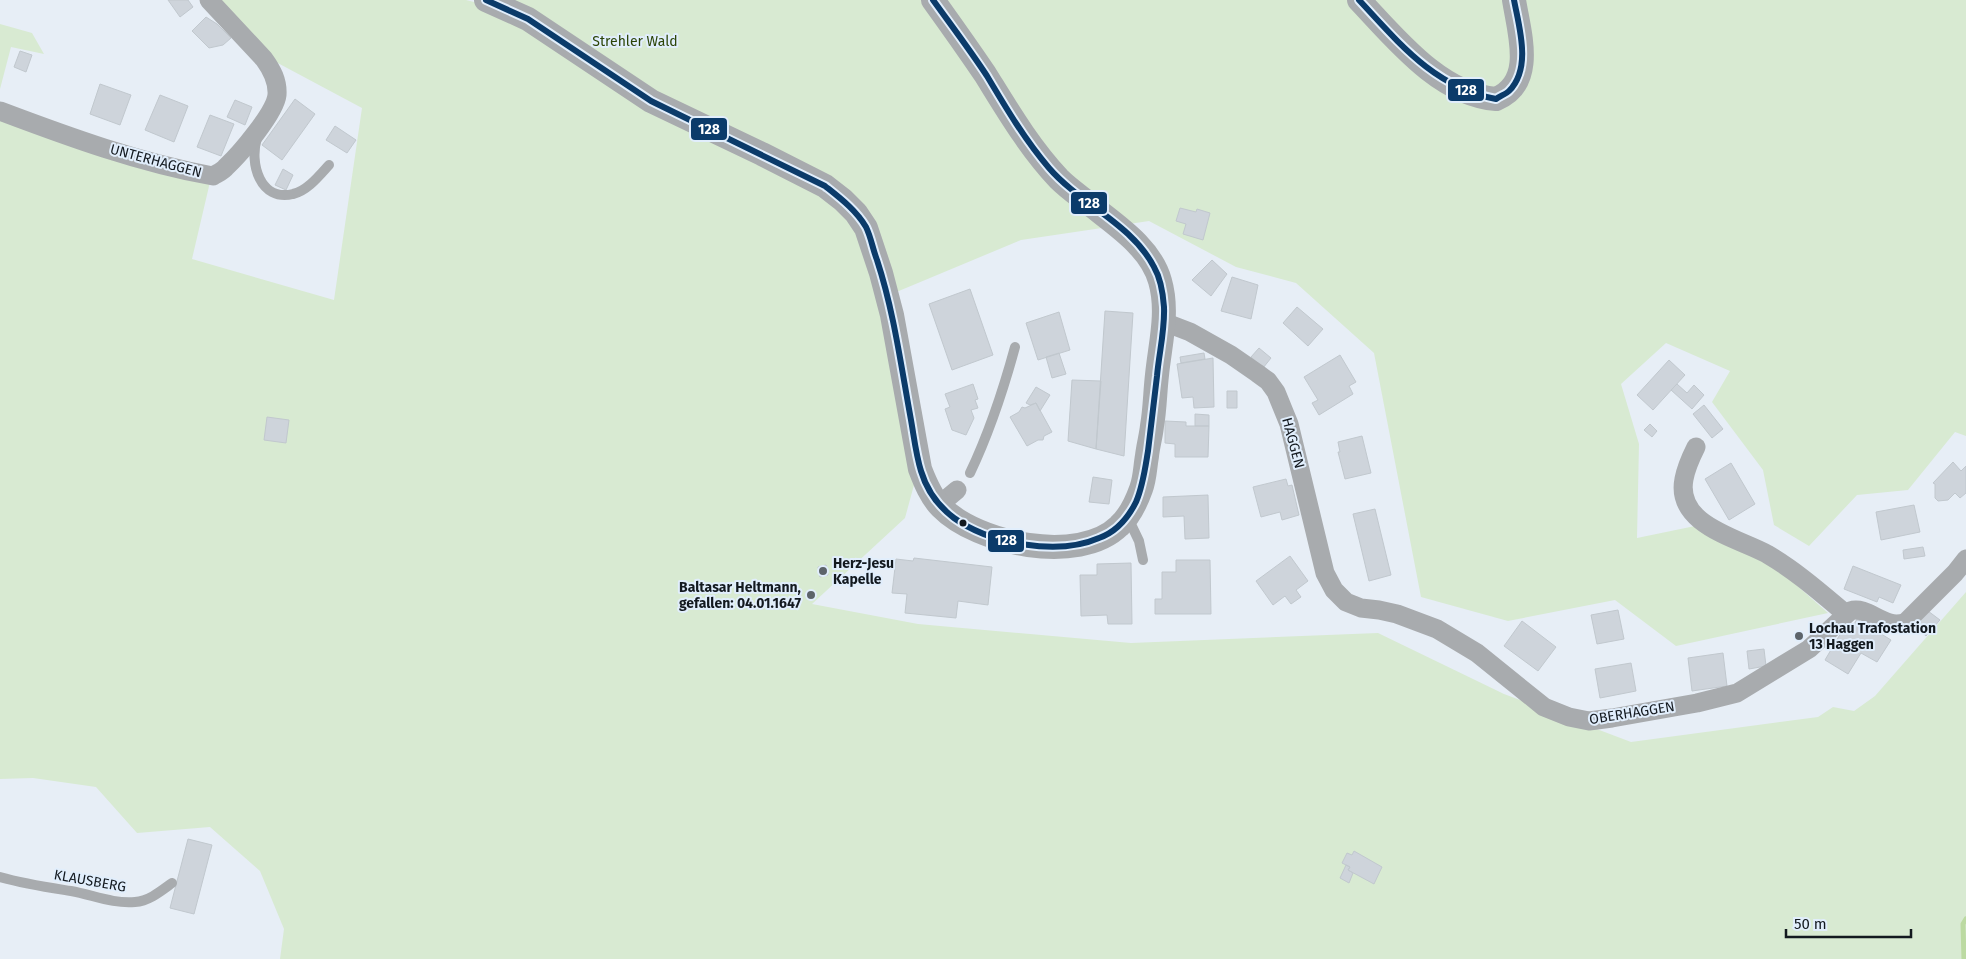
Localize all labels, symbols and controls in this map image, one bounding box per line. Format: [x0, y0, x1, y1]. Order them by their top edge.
park label: Strehler Wald [592, 33, 678, 50]
line badge: 128 [1447, 78, 1485, 102]
text: 128 [1455, 82, 1477, 99]
line badge: 128 [690, 117, 728, 141]
text: 128 [698, 121, 720, 138]
street label: UNTERHAGGEN [108, 141, 204, 181]
line badge: 128 [1070, 191, 1108, 215]
text: 128 [1078, 195, 1100, 212]
street label: HAGGEN [1278, 416, 1308, 470]
unlabelled marker [958, 518, 968, 528]
line badge: 128 [987, 529, 1025, 553]
text: 128 [995, 532, 1017, 549]
place label: Herz-Jesu Kapelle [833, 555, 894, 588]
marker: Herz-Jesu Kapelle [817, 565, 829, 577]
place label: Baltasar Heltmann, gefallen: 04.01.1647 [679, 579, 801, 612]
marker: Baltasar Heltmann, gefallen: 04.01.1647 [805, 589, 817, 601]
place label: Lochau Trafostation 13 Haggen [1809, 620, 1936, 653]
marker: Lochau Trafostation 13 Haggen [1793, 630, 1805, 642]
street label: OBERHAGGEN [1588, 698, 1676, 728]
street label: KLAUSBERG [53, 866, 127, 896]
scale bar [1786, 906, 1911, 938]
text: 50 m [1794, 915, 1827, 933]

